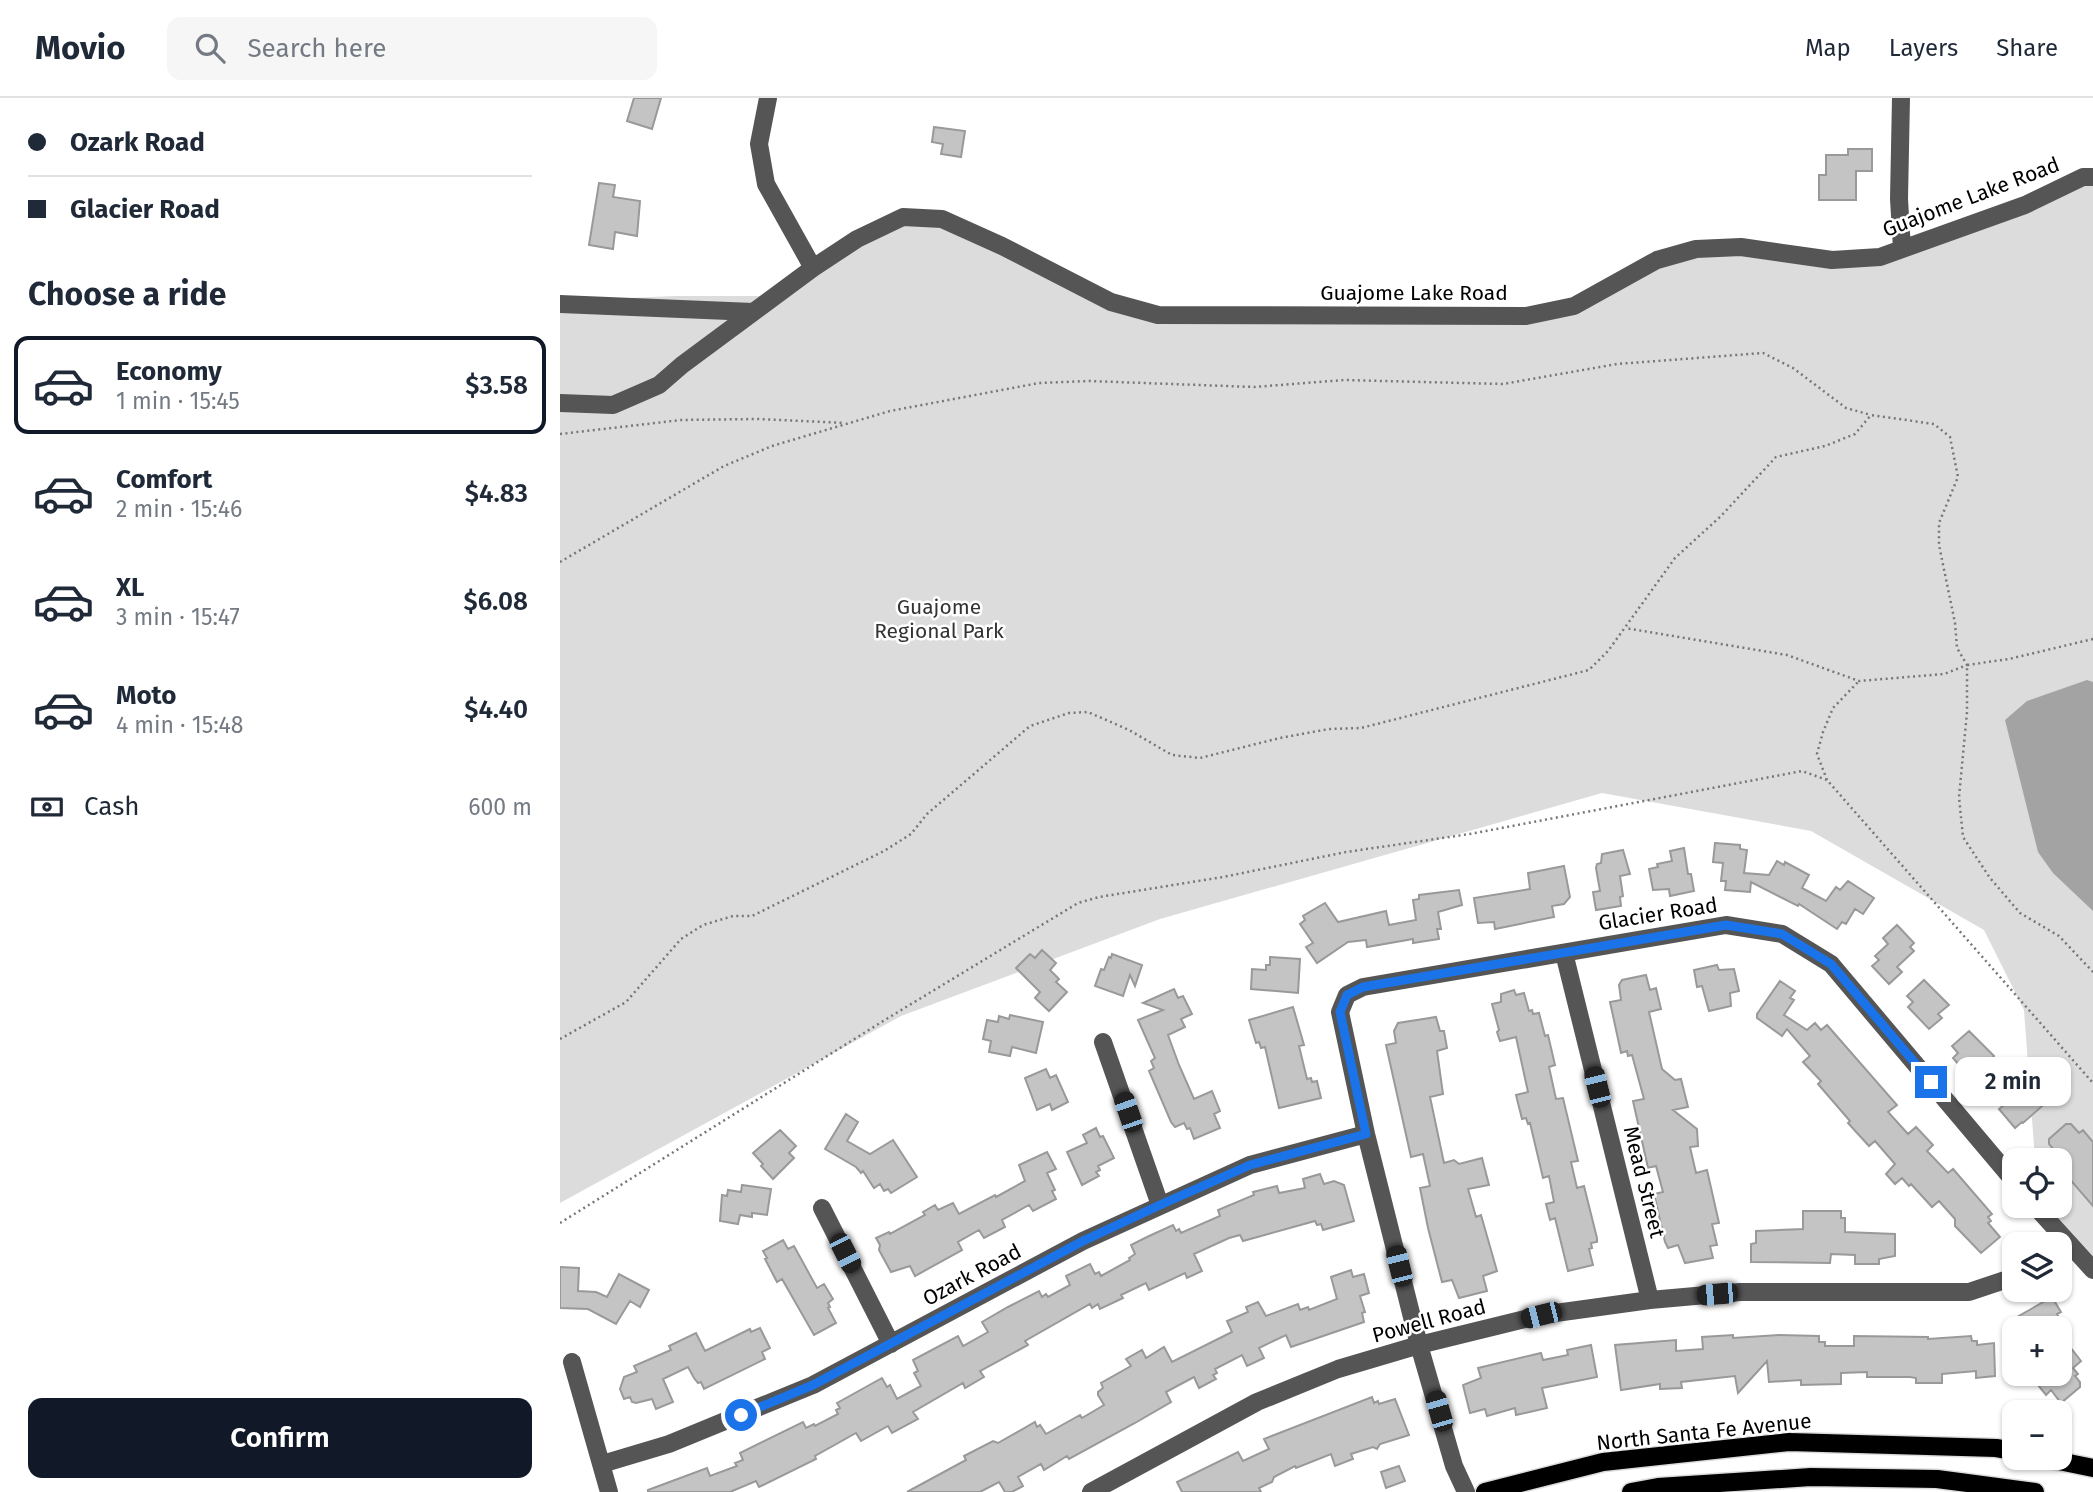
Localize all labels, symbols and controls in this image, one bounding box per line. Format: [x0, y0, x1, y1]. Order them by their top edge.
search box [167, 17, 657, 80]
text: Movio [35, 28, 125, 68]
icon: search [191, 29, 229, 67]
text: Search here [247, 33, 386, 64]
text: Map [1805, 34, 1851, 62]
text: Layers [1889, 34, 1958, 62]
text: Share [1996, 34, 2058, 62]
text: Ozark Road [70, 127, 205, 158]
street label: Guajome Lake Road [1879, 151, 2063, 243]
text: Glacier Road [70, 194, 220, 225]
text: Choose a ride [28, 275, 226, 313]
street label: Guajome Lake Road [1320, 280, 1508, 306]
icon: car [32, 354, 95, 417]
text: Economy [116, 356, 222, 387]
text: $3.58 [465, 370, 528, 401]
text: 1 min · 15:45 [116, 387, 240, 415]
icon: car [32, 462, 95, 525]
text: Comfort [116, 464, 212, 495]
text: $4.83 [465, 478, 528, 509]
text: 2 min · 15:46 [116, 495, 242, 523]
icon: car [32, 570, 95, 633]
text: XL [116, 572, 144, 603]
text: $6.08 [463, 586, 528, 617]
park label: Guajome Regional Park [874, 594, 1004, 644]
text: 3 min · 15:47 [116, 603, 240, 631]
icon: car [32, 678, 95, 741]
text: Moto [116, 680, 176, 711]
text: $4.40 [464, 694, 528, 725]
text: 4 min · 15:48 [116, 711, 244, 739]
icon: cash [28, 788, 66, 826]
text: Cash [84, 791, 140, 822]
text: 600 m [468, 793, 532, 821]
street label: Glacier Road [1597, 892, 1719, 936]
callout: 2 min [1956, 1058, 2071, 1107]
car [1582, 1064, 1613, 1110]
route end [1915, 1066, 1947, 1098]
text: 2 min [1985, 1067, 2041, 1095]
car [1112, 1089, 1145, 1135]
street label: Mead Street [1618, 1124, 1671, 1241]
map controls [2002, 1148, 2072, 1470]
button: locate [2002, 1148, 2072, 1218]
car [827, 1230, 864, 1276]
button: layers [2002, 1232, 2072, 1302]
street label: Ozark Road [918, 1238, 1026, 1312]
car [1384, 1243, 1415, 1289]
car [1696, 1282, 1739, 1306]
street label: Powell Road [1369, 1293, 1489, 1349]
car [1519, 1300, 1564, 1330]
button: + [2002, 1316, 2072, 1386]
car [1424, 1388, 1455, 1434]
button: Confirm [28, 1398, 532, 1478]
route start [725, 1399, 757, 1431]
button: − [2002, 1400, 2072, 1470]
street label: North Santa Fe Avenue [1595, 1408, 1813, 1456]

